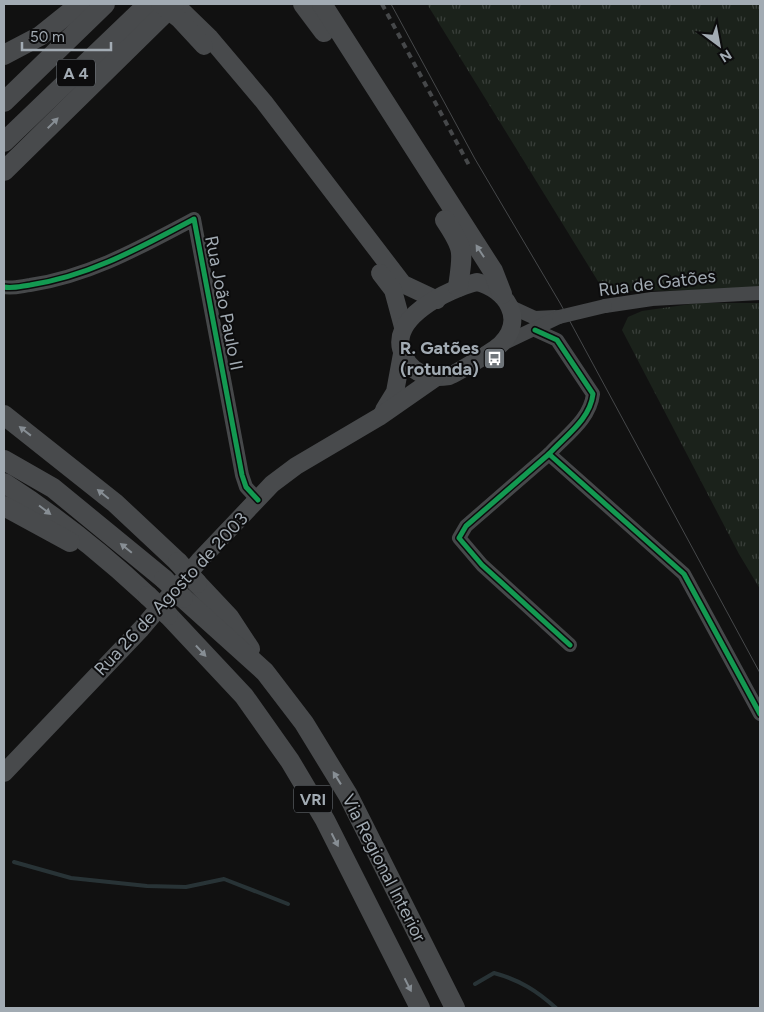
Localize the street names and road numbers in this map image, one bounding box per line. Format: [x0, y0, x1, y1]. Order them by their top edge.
road number: A 4 [57, 59, 95, 86]
street label: Rua João Paulo II [200, 234, 248, 372]
street label: Rua de Gatões [597, 265, 717, 301]
street label: Rua 26 de Agosto de 2003 [90, 508, 252, 680]
road number: VRI [294, 786, 332, 812]
street label: Via Regional Interior [337, 791, 431, 945]

